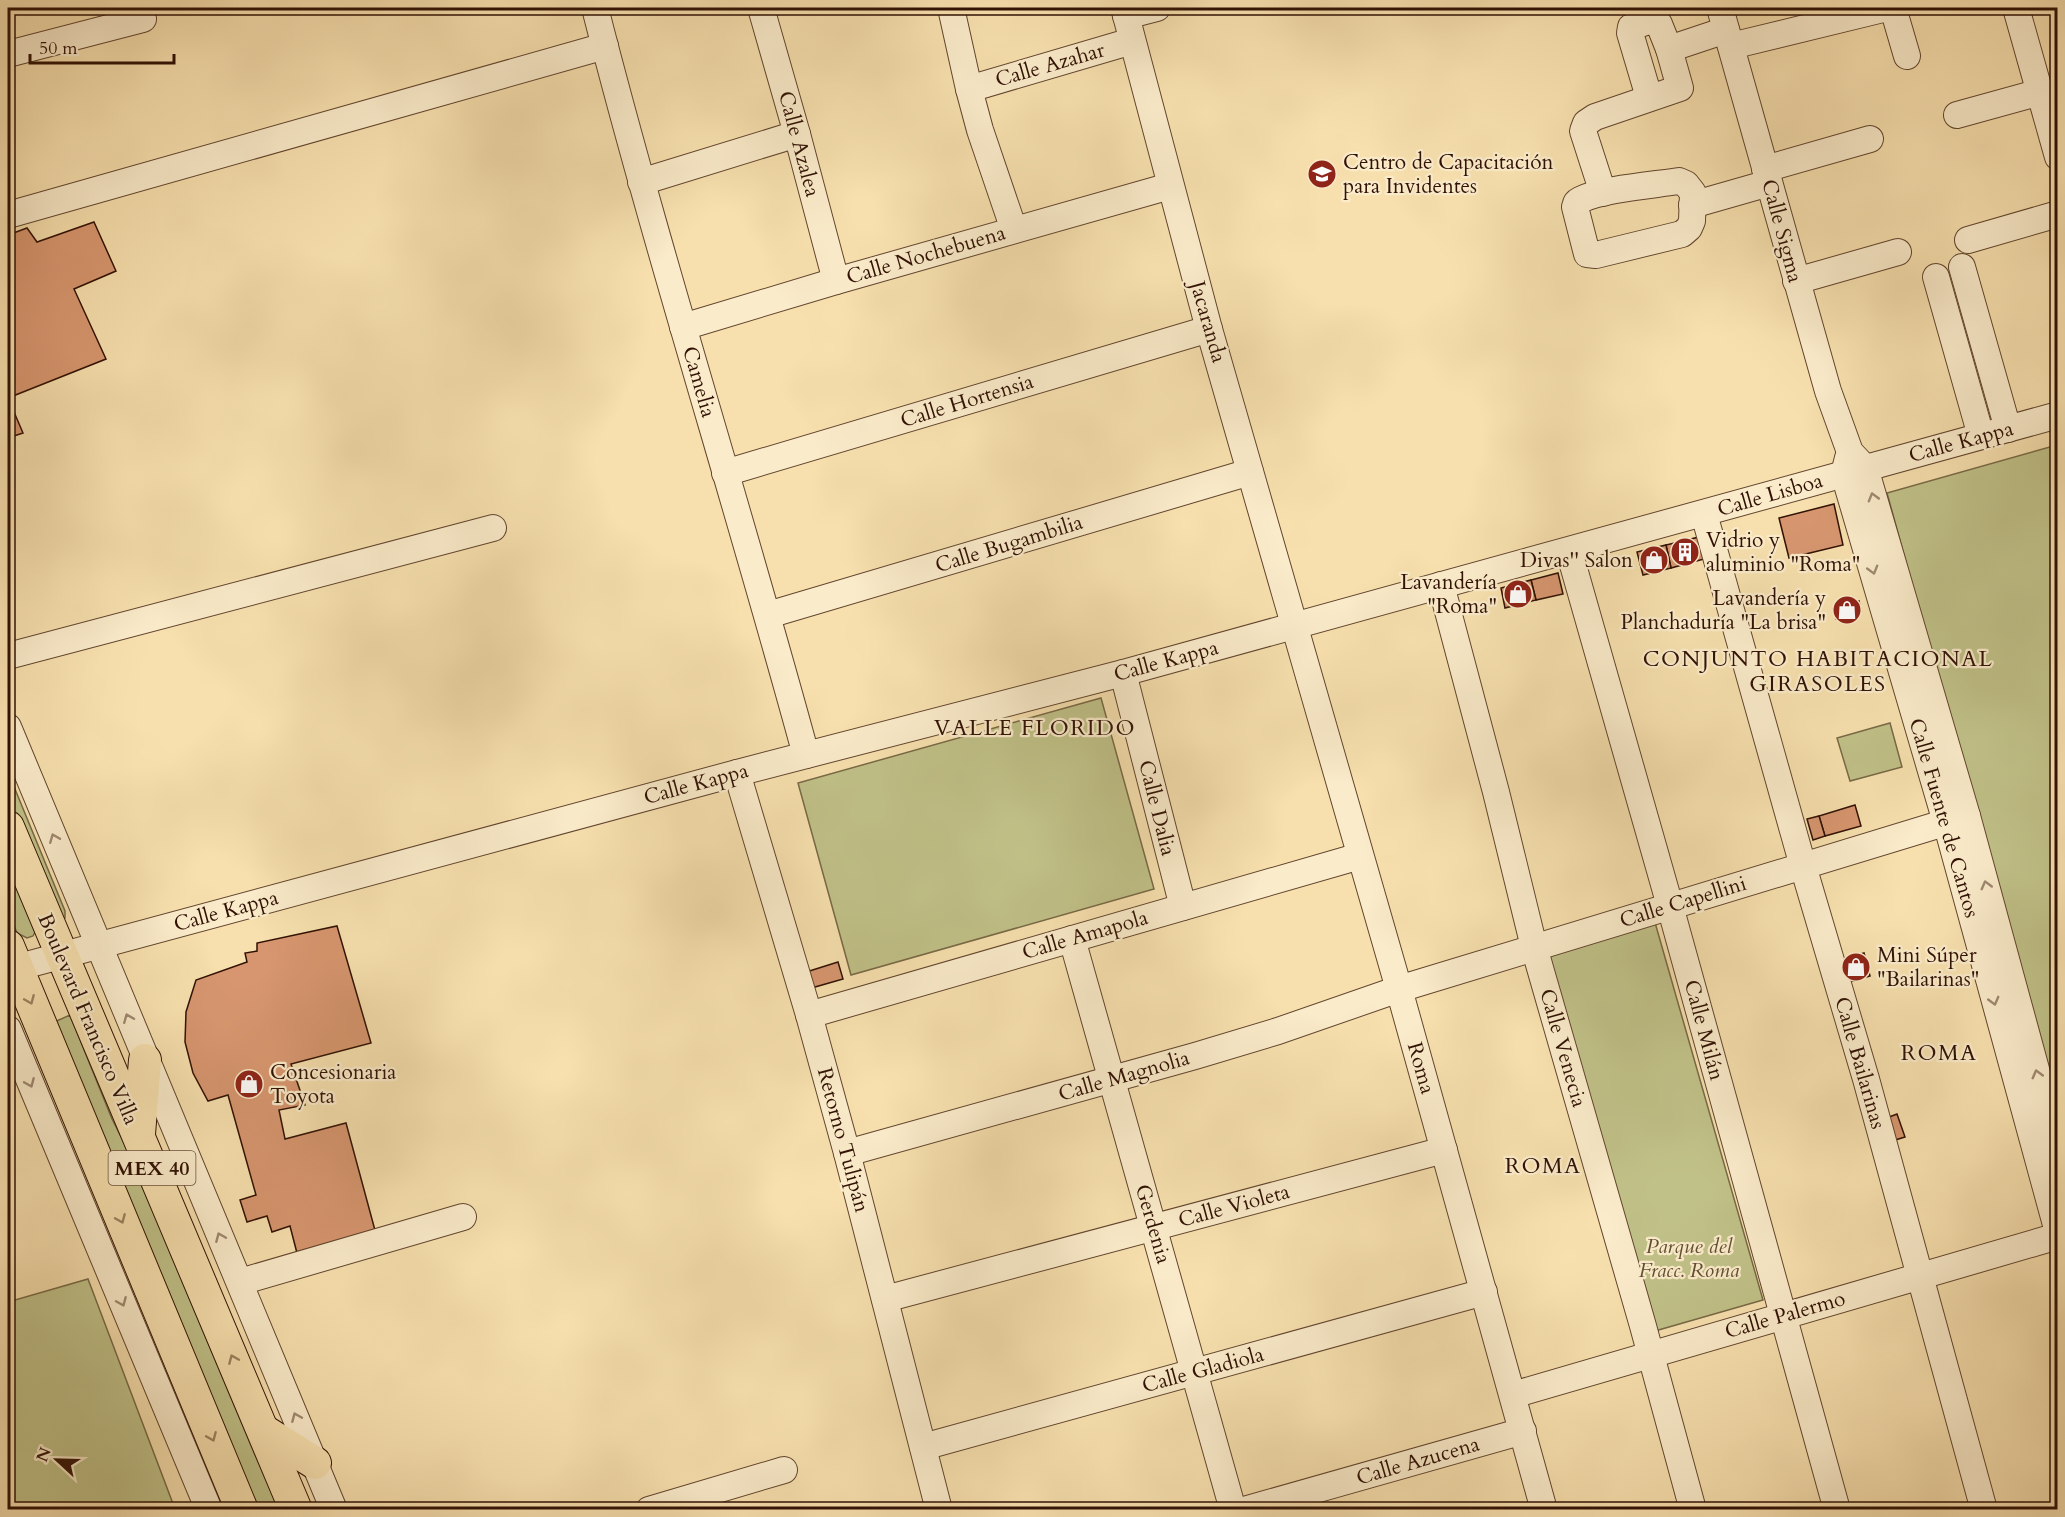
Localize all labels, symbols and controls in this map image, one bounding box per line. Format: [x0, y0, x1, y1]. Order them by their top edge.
scale bar [30, 27, 174, 65]
street label: Calle Azahar [992, 35, 1108, 94]
text: 50 m [39, 36, 78, 61]
street label: Calle Azalea [771, 88, 827, 200]
place label: Centro de Capacitación para Invidentes [1343, 148, 1554, 201]
school or university icon: Centro de Capacitación para Invidentes [1306, 158, 1338, 190]
street label: Calle Sigma [1754, 176, 1810, 286]
street label: Calle Nochebuena [843, 218, 1009, 292]
street label: Jacaranda [1182, 275, 1233, 366]
street label: Camelia [675, 343, 723, 421]
street label: Calle Hortensia [897, 367, 1037, 435]
street label: Calle Kappa [1906, 414, 2016, 470]
street label: Calle Lisboa [1714, 466, 1826, 524]
one-way arrow [1868, 492, 1880, 502]
street label: Calle Bugambilia [932, 508, 1086, 580]
place label: Vidrio y aluminio "Roma" [1706, 526, 1860, 579]
building icon: Vidrio y aluminio "Roma" [1669, 536, 1701, 568]
shop icon: Divas'' Salon [1638, 544, 1670, 576]
place label: Divas'' Salon [1520, 546, 1633, 575]
one-way arrow [1866, 564, 1878, 575]
place label: Lavandería "Roma" [1400, 568, 1497, 621]
shop icon: Lavandería "Roma" [1502, 578, 1534, 610]
place label: Lavandería y Planchaduría "La brisa" [1621, 584, 1826, 637]
shop icon: Lavandería y Planchaduría "La brisa" [1831, 594, 1863, 626]
street label: Calle Kappa [1111, 633, 1221, 689]
district label: CONJUNTO HABITACIONAL GIRASOLES [1643, 644, 1993, 699]
district label: VALLE FLORIDO [934, 713, 1136, 743]
street label: Calle Fuente de Cantos [1902, 715, 1986, 921]
street label: Calle Kappa [641, 756, 751, 812]
street label: Calle Dalia [1131, 757, 1183, 859]
one-way arrow [49, 833, 61, 844]
street label: Calle Capellini [1616, 869, 1750, 935]
one-way arrow [1981, 881, 1993, 891]
street label: Calle Kappa [171, 883, 281, 939]
street label: Calle Amapola [1019, 903, 1151, 967]
street label: Boulevard Francisco Villa [30, 909, 146, 1129]
place label: Mini Súper "Bailarinas" [1877, 941, 1979, 994]
shop icon: Mini Súper "Bailarinas" [1840, 951, 1872, 983]
street label: Calle Milán [1677, 976, 1731, 1084]
street label: Calle Venecia [1532, 985, 1594, 1111]
one-way arrow [23, 994, 35, 1005]
street label: Calle Bailarinas [1827, 994, 1893, 1132]
one-way arrow [1987, 995, 2000, 1005]
one-way arrow [123, 1014, 135, 1025]
district label: ROMA [1901, 1038, 1977, 1068]
street label: Roma [1400, 1039, 1442, 1097]
street label: Calle Magnolia [1055, 1043, 1193, 1109]
place label: Concesionaria Toyota [270, 1058, 396, 1111]
street label: Retorno Tulipán [810, 1064, 876, 1216]
shop icon: Concesionaria Toyota [233, 1068, 265, 1100]
one-way arrow [2031, 1069, 2044, 1079]
one-way arrow [23, 1077, 35, 1088]
road number: MEX 40 [108, 1151, 195, 1185]
district label: ROMA [1505, 1151, 1581, 1181]
street label: Calle Violeta [1175, 1177, 1293, 1235]
street label: Gerdenia [1128, 1181, 1178, 1267]
one-way arrow [114, 1212, 126, 1223]
one-way arrow [215, 1232, 227, 1243]
park label: Parque del Fracc. Roma [1639, 1232, 1739, 1285]
street label: Calle Palermo [1721, 1284, 1849, 1346]
one-way arrow [115, 1295, 127, 1306]
street label: Calle Gladiola [1139, 1340, 1267, 1400]
one-way arrow [229, 1354, 241, 1365]
one-way arrow [291, 1412, 303, 1423]
north arrow [27, 1430, 87, 1490]
street label: Calle Azucena [1353, 1430, 1483, 1492]
one-way arrow [205, 1431, 217, 1442]
text: N [31, 1444, 57, 1465]

